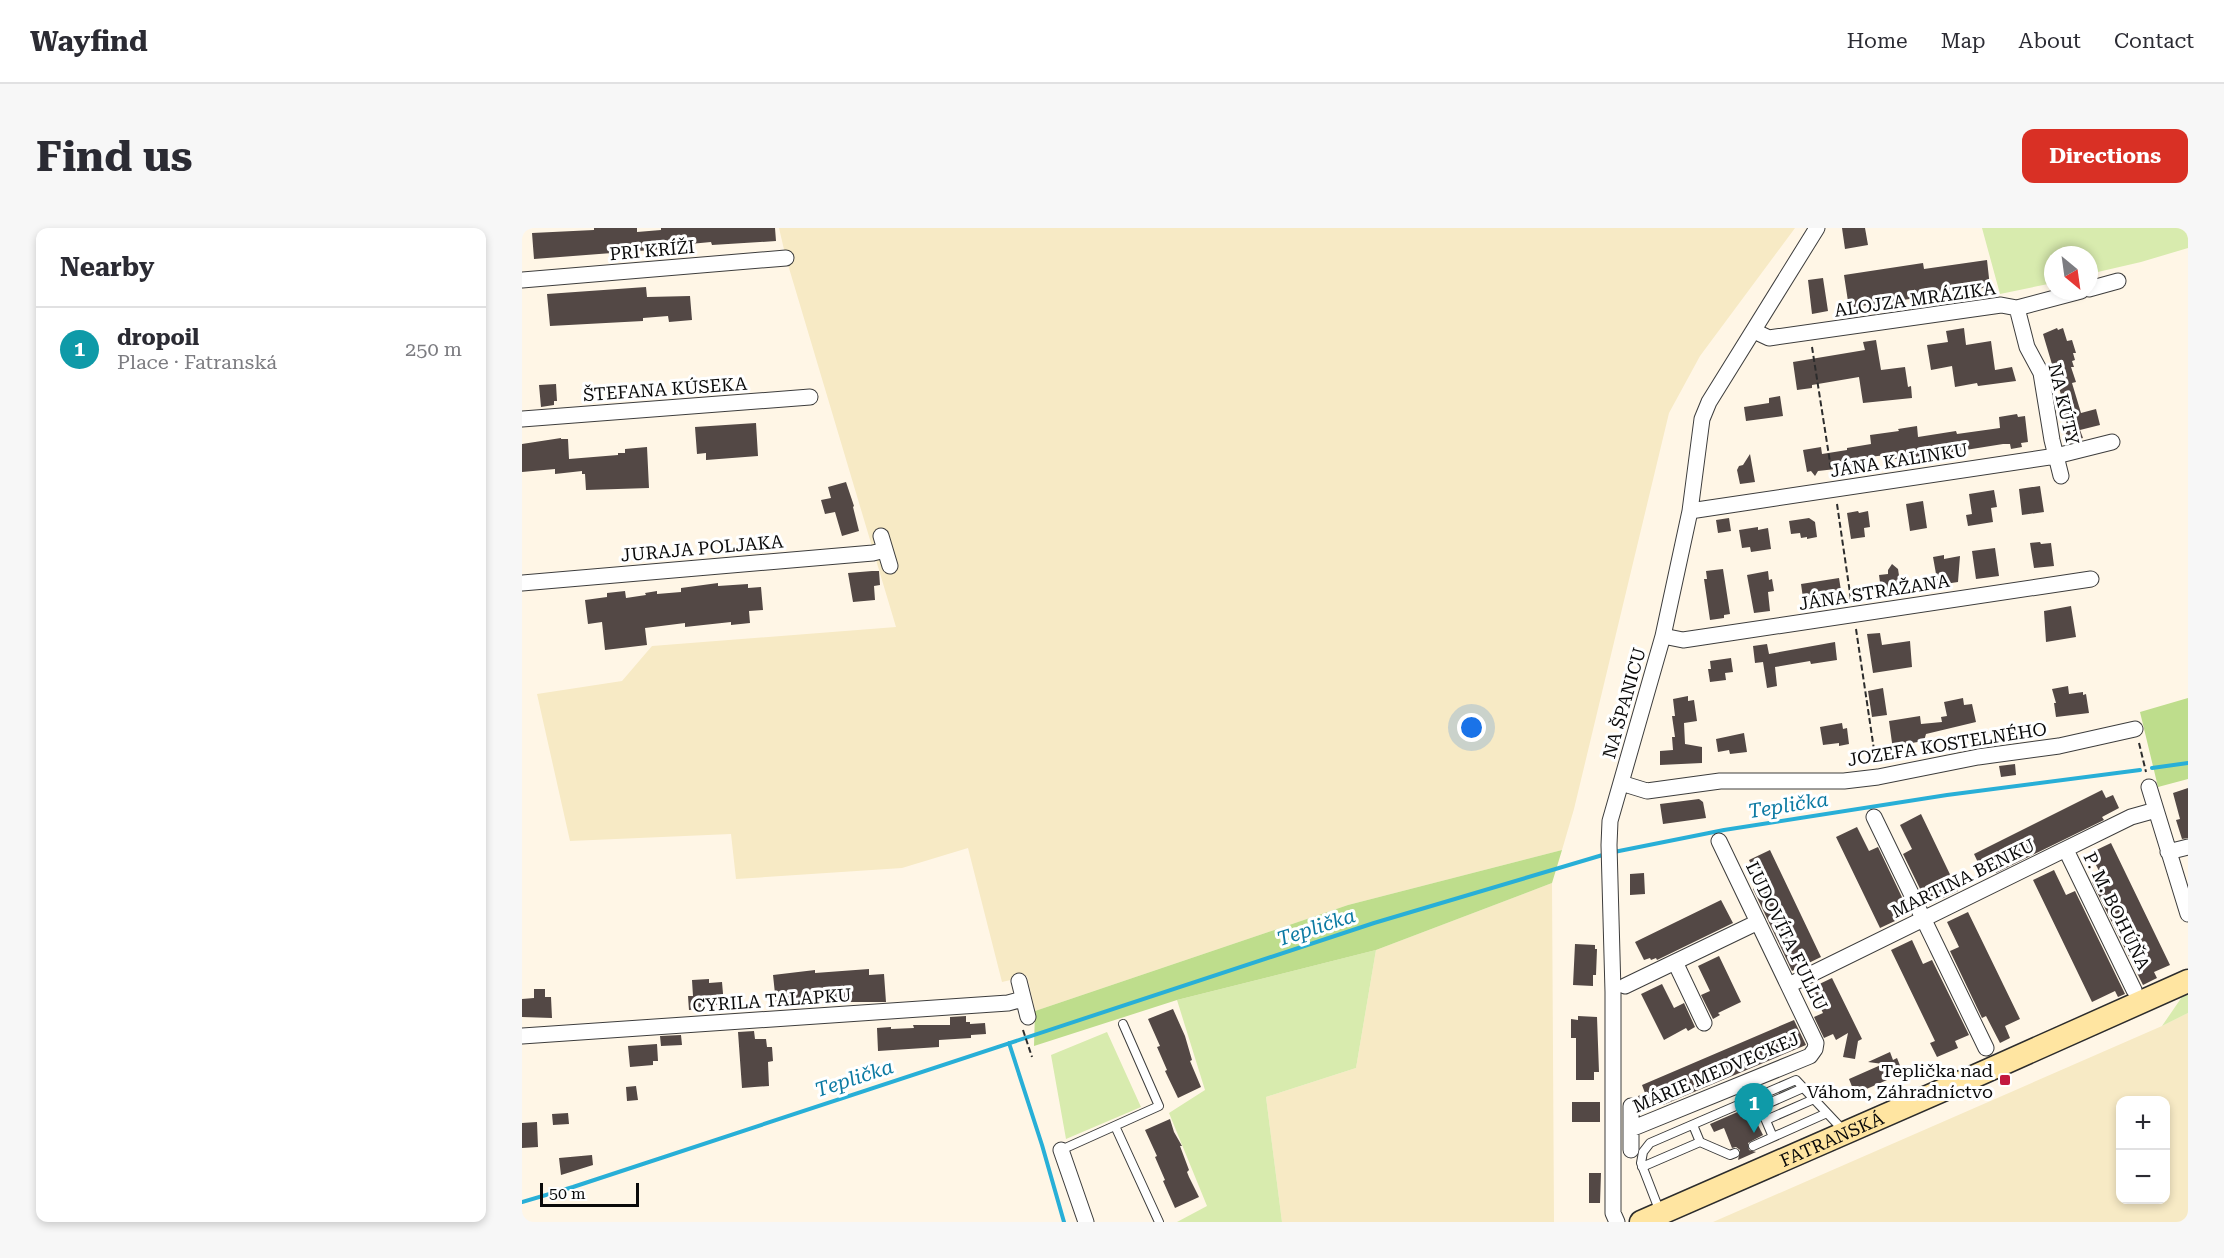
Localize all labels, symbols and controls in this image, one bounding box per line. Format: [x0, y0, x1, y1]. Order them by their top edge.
text: Wayfind [30, 25, 148, 58]
text: Home [1847, 29, 1908, 53]
text: Map [1941, 29, 1986, 53]
text: About [2019, 29, 2081, 53]
text: Contact [2114, 29, 2194, 53]
button: Directions [2022, 129, 2188, 183]
text: Find us [36, 132, 193, 181]
street label: PRI KRÍŽI [608, 236, 696, 264]
north arrow [2044, 246, 2098, 300]
text: Nearby [60, 252, 154, 282]
street label: ALOJZA MRÁZIKA [1833, 277, 1997, 321]
text: dropoil [117, 325, 199, 350]
text: 1 [74, 337, 85, 361]
text: 250 m [405, 337, 462, 361]
text: Place · Fatranská [117, 350, 277, 374]
street label: NA KÚTY [2044, 361, 2084, 448]
street label: ŠTEFANA KÚSEKA [582, 373, 748, 405]
street label: JÁNA KALINKU [1829, 439, 1969, 481]
street label: JURAJA POLJAKA [620, 530, 785, 566]
street label: JÁNA STRAŽANA [1797, 570, 1951, 614]
street label: NA ŠPANICU [1598, 645, 1650, 761]
your location [1457, 713, 1486, 742]
street label: JOZEFA KOSTELNÉHO [1846, 718, 2048, 770]
water label: Teplička [1746, 787, 1830, 823]
street label: MARTINA BENKU [1888, 834, 2038, 922]
street label: P. M. BOHÚŇA [2079, 849, 2155, 974]
street label: ĽUDOVÍTA FULLU [1742, 858, 1832, 1014]
water label: Teplička [1274, 903, 1358, 951]
street label: CYRILA TALAPKU [692, 984, 852, 1016]
street label: MÁRIE MEDVECKEJ [1630, 1027, 1802, 1117]
water label: Teplička [812, 1054, 896, 1102]
place label: Teplička nad Váhom, Záhradníctvo [1807, 1060, 1993, 1102]
marker: Teplička nad Váhom, Záhradníctvo [1998, 1073, 2012, 1087]
pin: 1 [1734, 1084, 1774, 1133]
map controls [2116, 1096, 2170, 1204]
button: + [2116, 1096, 2170, 1150]
street label: FATRANSKÁ [1776, 1107, 1887, 1171]
button: − [2116, 1150, 2170, 1204]
scale bar [540, 1180, 639, 1208]
text: 50 m [549, 1184, 586, 1203]

